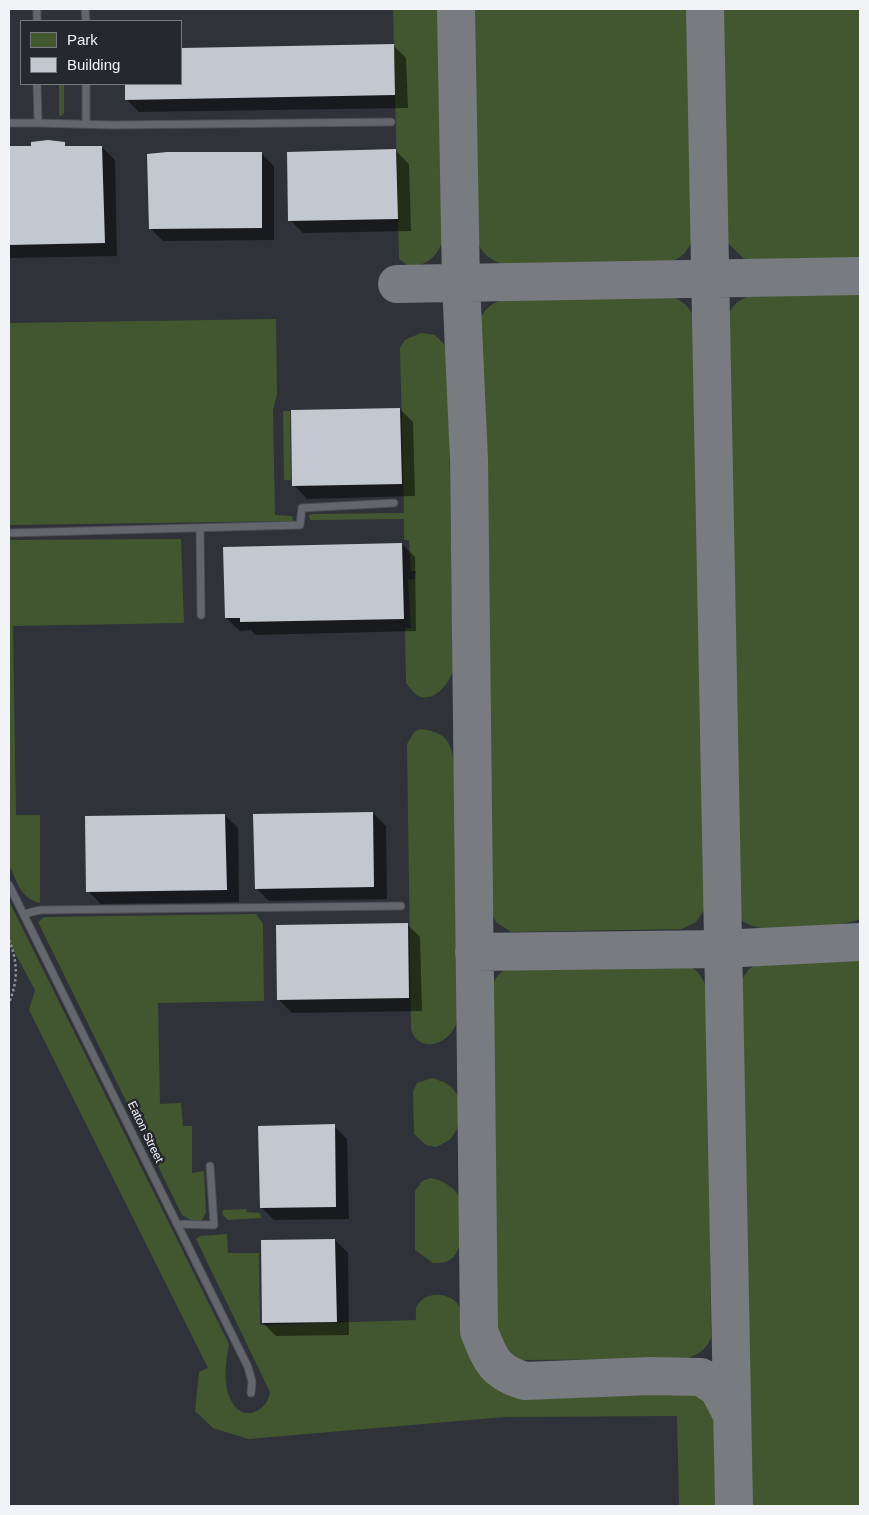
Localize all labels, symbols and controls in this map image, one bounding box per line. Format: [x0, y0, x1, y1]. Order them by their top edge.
legend [20, 20, 182, 85]
text: Park [67, 31, 98, 48]
text: Building [67, 56, 120, 73]
street label: Eaton Street [124, 1099, 166, 1165]

